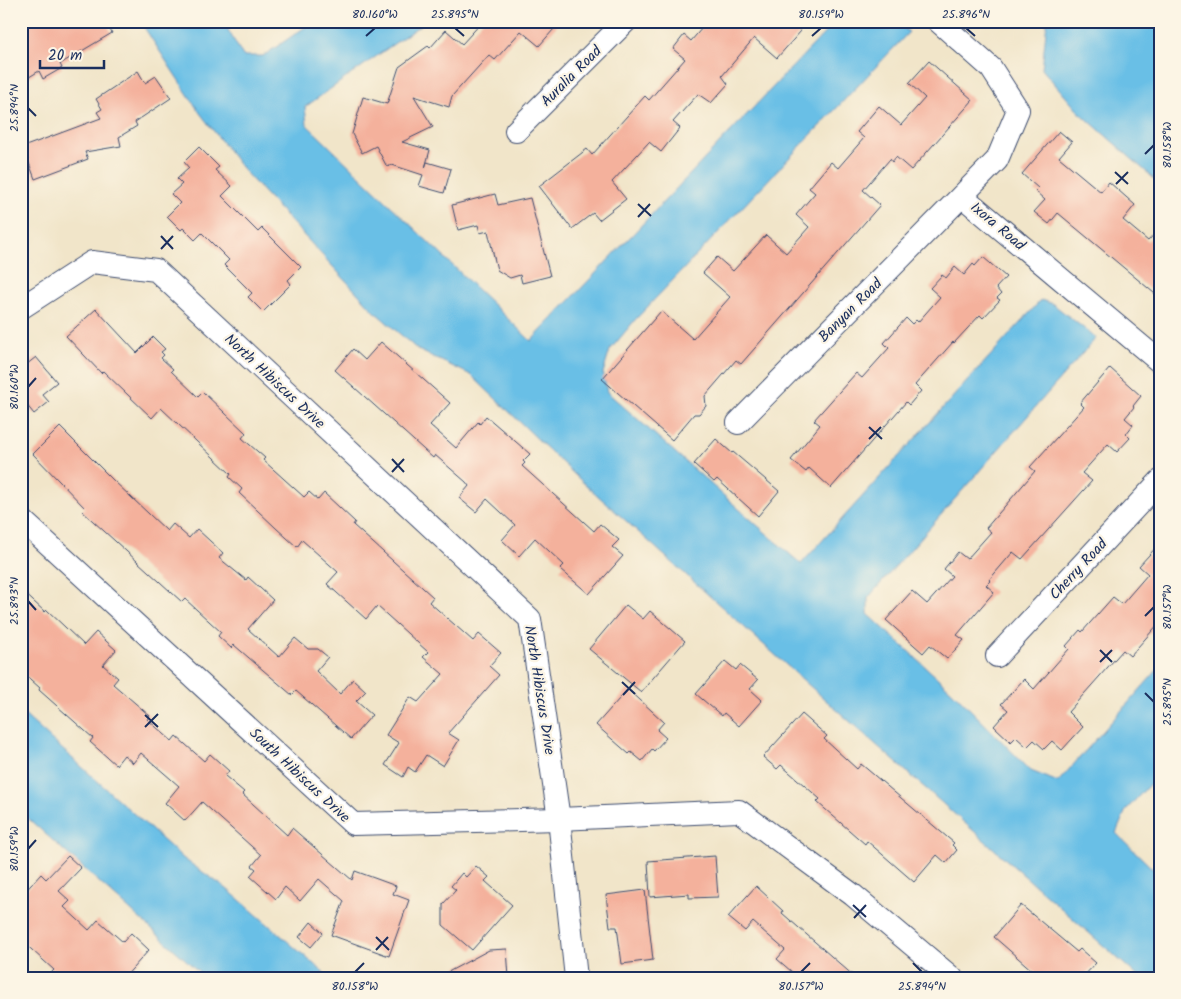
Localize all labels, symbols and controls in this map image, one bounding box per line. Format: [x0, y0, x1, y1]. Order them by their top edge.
text: 80.160°W [352, 5, 398, 24]
text: 25.895°N [431, 5, 479, 24]
text: 80.159°W [798, 5, 844, 24]
text: 25.896°N [942, 5, 990, 24]
scale bar [40, 38, 104, 70]
street label: Auralia Road [535, 40, 608, 113]
text: 20 m [48, 44, 82, 68]
text: 25.894°N [5, 84, 24, 132]
text: 80.158°W [1158, 122, 1177, 168]
street label: Ixora Road [964, 196, 1031, 257]
street label: Banyan Road [813, 273, 889, 348]
street label: North Hibiscus Drive [218, 328, 331, 435]
text: 80.160°W [5, 364, 24, 410]
street label: Cherry Road [1044, 533, 1114, 606]
text: 25.893°N [5, 577, 24, 625]
text: 80.157°W [1158, 584, 1177, 630]
street label: North Hibiscus Drive [517, 624, 561, 757]
text: 25.895°N [1158, 678, 1177, 726]
street label: South Hibiscus Drive [243, 722, 356, 829]
text: 80.159°W [5, 826, 24, 872]
text: 80.158°W [332, 977, 378, 996]
text: 80.157°W [778, 977, 824, 996]
text: 25.894°N [898, 977, 946, 996]

